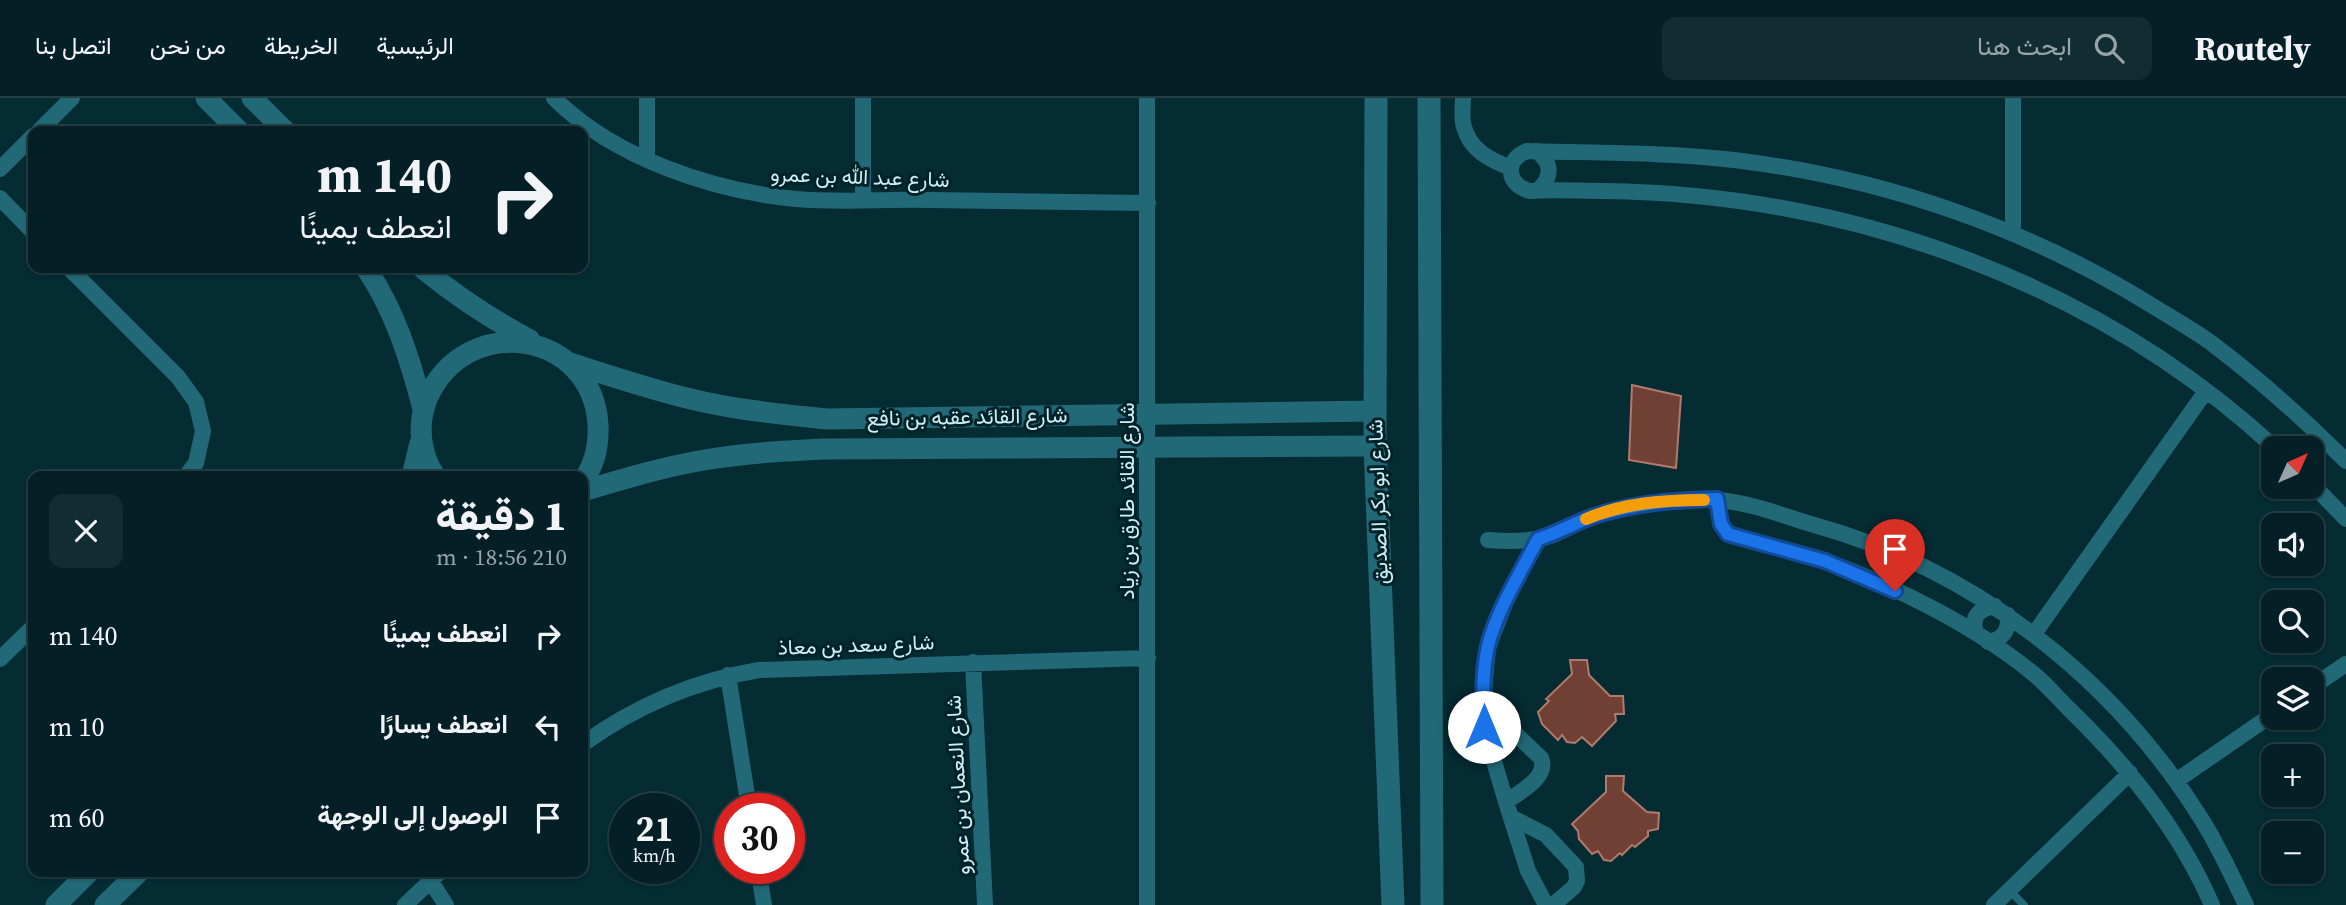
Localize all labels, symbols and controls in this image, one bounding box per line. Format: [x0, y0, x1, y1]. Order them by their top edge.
search box [1662, 17, 2152, 80]
text: Routely [2194, 26, 2311, 71]
text: ابحث هنا [1977, 28, 2072, 64]
text: اتصل بنا [35, 29, 112, 62]
text: من نحن [150, 29, 226, 62]
text: الخريطة [264, 29, 338, 62]
text: الرئيسية [376, 29, 454, 62]
icon: search [2090, 29, 2128, 67]
text: 140 m [317, 141, 452, 208]
icon: right [476, 154, 567, 245]
street label: شارع عبد الله بن عمرو [770, 159, 950, 194]
text: انعطف يمينًا [299, 205, 452, 249]
street label: شارع القائد عقبه بن نافع [866, 400, 1068, 433]
street label: شارع القائد طارق بن زياد [1112, 402, 1141, 600]
street label: شارع ابو بكر الصديق [1360, 419, 1395, 585]
north arrow [2261, 436, 2324, 499]
map controls [2261, 436, 2324, 884]
text: 1 دقيقة [436, 486, 567, 544]
button: close [49, 494, 123, 568]
button: sound [2261, 513, 2324, 576]
pin [1865, 519, 1925, 591]
icon: arrive [1876, 530, 1914, 568]
text: 210 m · 18:56 [436, 541, 567, 573]
button: search [2261, 590, 2324, 653]
text: انعطف يمينًا [383, 615, 508, 651]
icon: right [529, 617, 567, 655]
text: 140 m [49, 618, 118, 654]
street label: شارع سعد بن معاذ [777, 627, 935, 662]
button: layers [2261, 667, 2324, 730]
position arrow [1447, 690, 1521, 764]
street label: شارع النعمان بن عمرو [938, 694, 977, 876]
text: انعطف يسارًا [379, 706, 508, 742]
icon: left [529, 708, 567, 746]
text: 10 m [49, 709, 105, 745]
button: + [2261, 744, 2324, 807]
speed limit sign: 30 [714, 793, 805, 884]
text: الوصول إلى الوجهة [317, 797, 508, 833]
icon: arrive [529, 799, 567, 837]
text: 60 m [49, 800, 105, 836]
text: 21 [636, 805, 673, 853]
button: − [2261, 821, 2324, 884]
text: km/h [633, 843, 676, 868]

